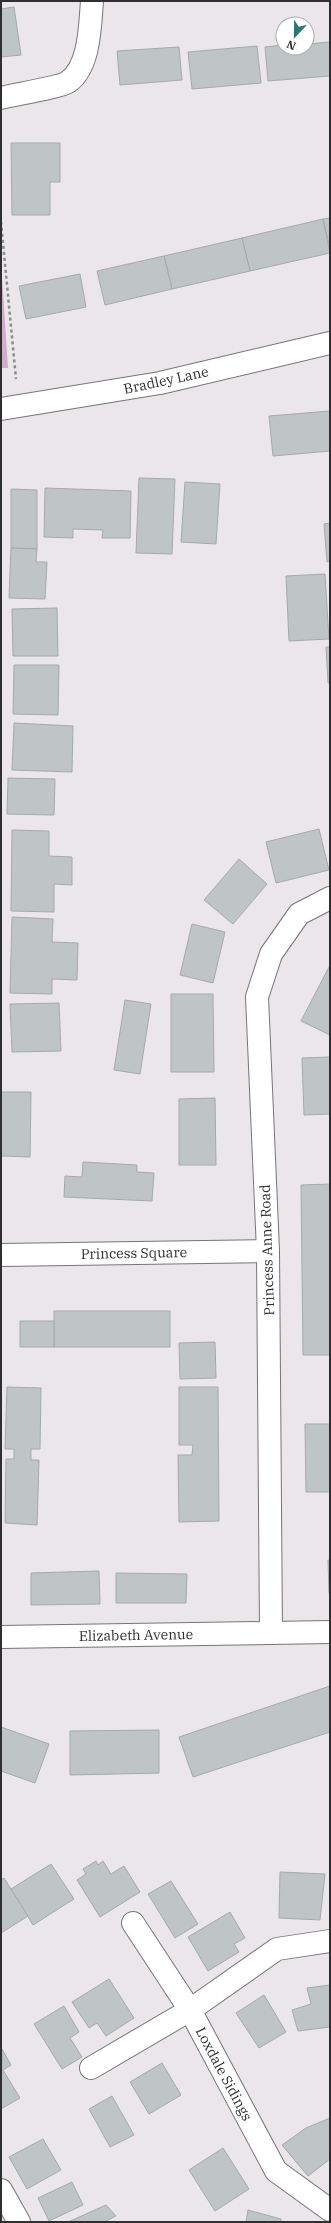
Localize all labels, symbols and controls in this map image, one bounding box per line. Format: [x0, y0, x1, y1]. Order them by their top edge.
north arrow [275, 16, 315, 56]
text: N [284, 37, 298, 53]
street label: Bradley Lane [122, 362, 210, 398]
street label: Princess Anne Road [256, 1184, 278, 1316]
street label: Princess Square [81, 1243, 187, 1263]
street label: Elizabeth Avenue [79, 1625, 193, 1645]
street label: Loxdale Sidings [192, 2024, 256, 2124]

